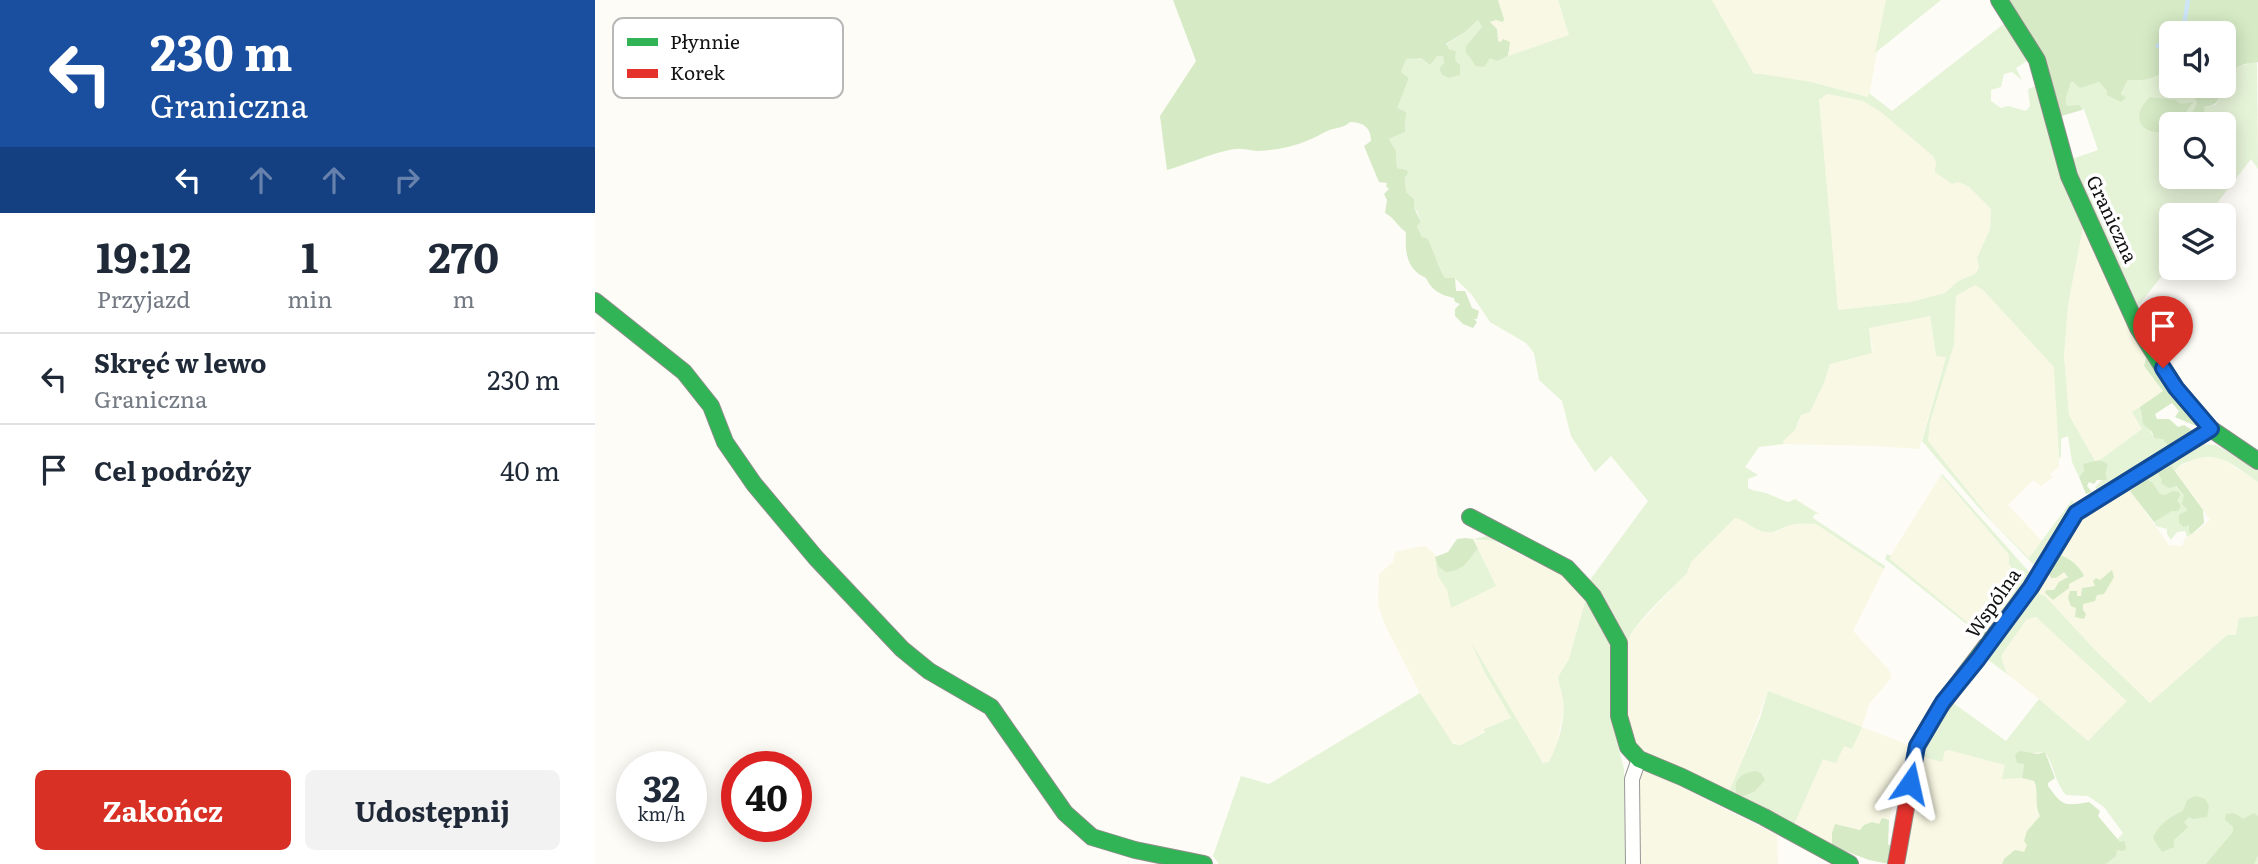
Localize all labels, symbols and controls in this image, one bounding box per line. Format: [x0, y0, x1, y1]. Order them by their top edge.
text: 230 m [150, 13, 293, 86]
legend [613, 18, 843, 98]
map controls [2159, 21, 2236, 280]
button: sound [2159, 21, 2236, 98]
text: Płynnie [670, 27, 740, 55]
icon: left [35, 28, 126, 119]
text: Korek [670, 58, 725, 86]
text: Graniczna [150, 80, 308, 128]
button: search [2159, 112, 2236, 189]
icon: left [169, 161, 207, 199]
icon: ahead [242, 161, 280, 199]
icon: ahead [315, 161, 353, 199]
icon: right [388, 161, 426, 199]
street label: Graniczna [2080, 170, 2146, 268]
button: layers [2159, 203, 2236, 280]
text: 19:12 [96, 224, 191, 286]
text: 1 [301, 224, 318, 286]
text: 270 [428, 224, 499, 286]
text: Przyjazd [97, 281, 190, 315]
text: min [287, 281, 332, 315]
text: m [453, 281, 475, 315]
pin [2133, 296, 2193, 368]
icon: arrive [2144, 307, 2182, 345]
text: Skręć w lewo [94, 342, 267, 381]
text: 230 m [487, 359, 560, 398]
icon: left [35, 360, 73, 398]
text: Graniczna [94, 381, 207, 415]
text: Cel podróży [94, 450, 251, 489]
text: 40 m [500, 450, 560, 489]
icon: arrive [35, 451, 73, 489]
street label: Wspólna [1958, 561, 2027, 643]
position arrow [1873, 746, 1947, 820]
speed limit sign: 40 [721, 751, 812, 842]
text: 32 [643, 761, 680, 813]
button: Zakończ [35, 770, 291, 850]
button: Udostępnij [305, 770, 560, 850]
text: km/h [638, 800, 685, 827]

